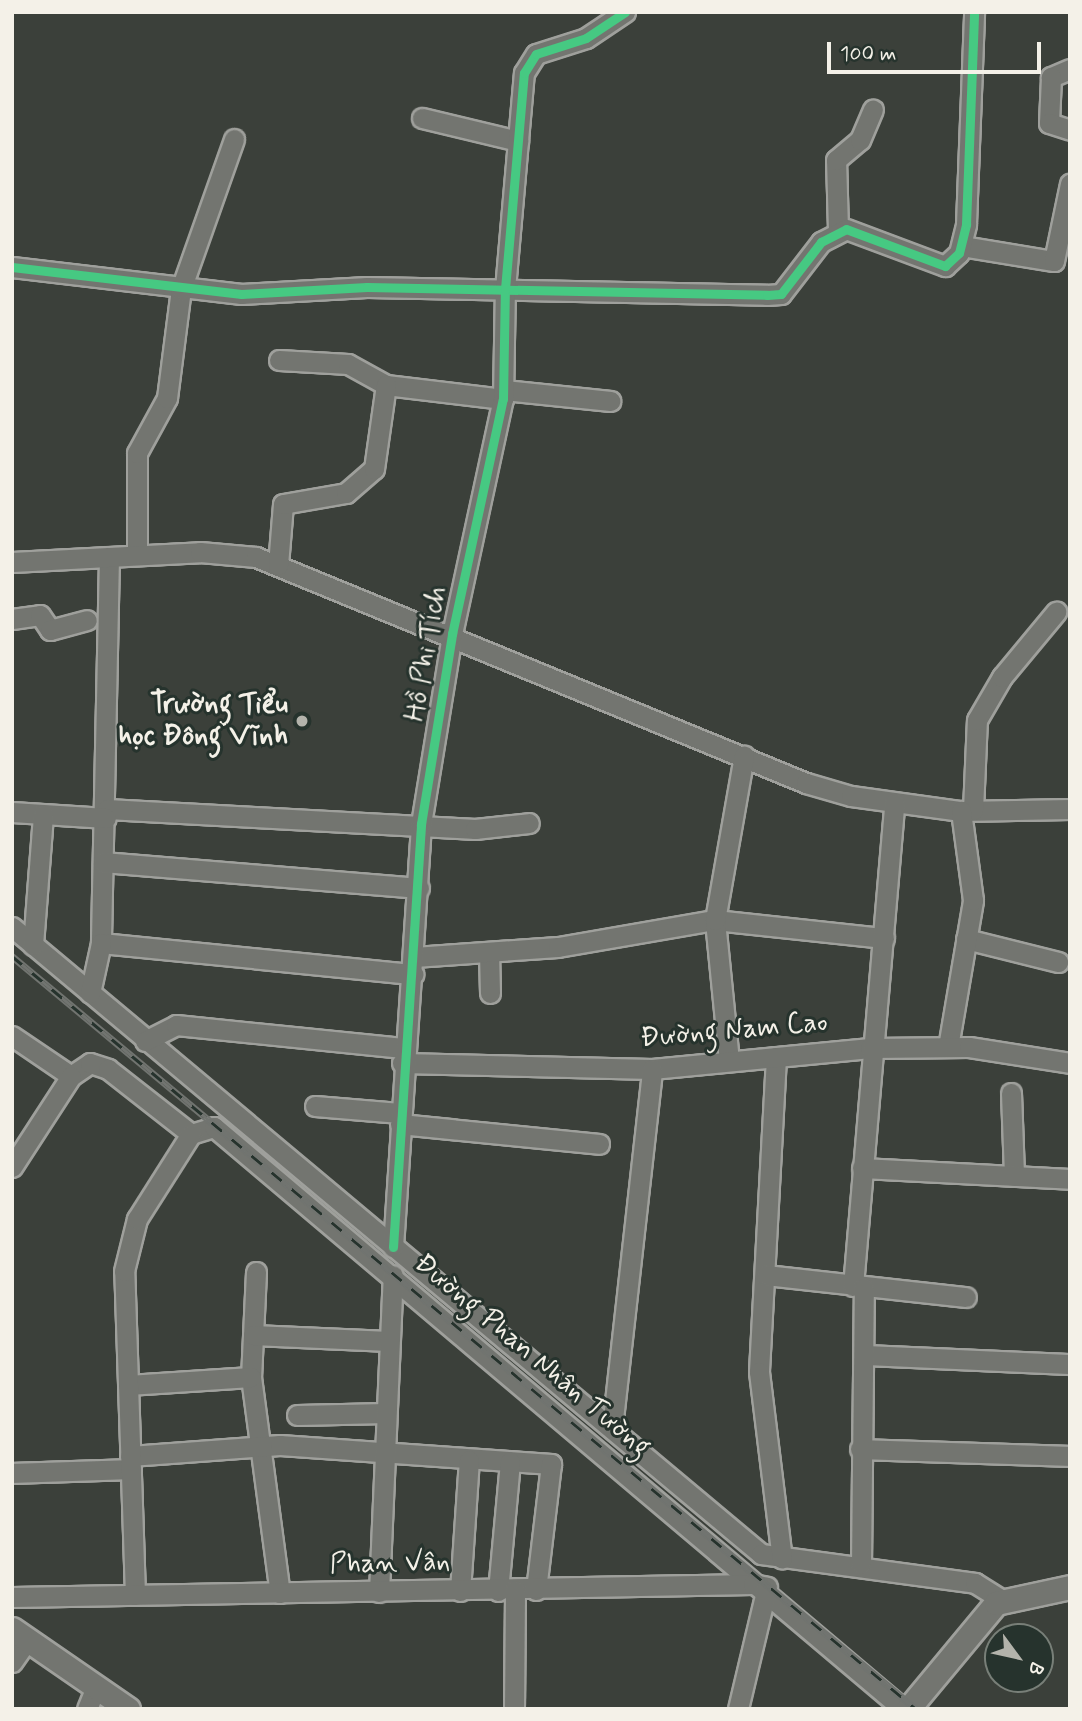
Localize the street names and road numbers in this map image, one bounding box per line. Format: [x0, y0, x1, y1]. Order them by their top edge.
street label: Hồ Phi Tích [399, 585, 455, 723]
street label: Đường Nam Cao [634, 1006, 834, 1056]
street label: Đường Phan Nhân Tường [406, 1246, 658, 1466]
street label: Phan Vân [329, 1546, 451, 1582]

